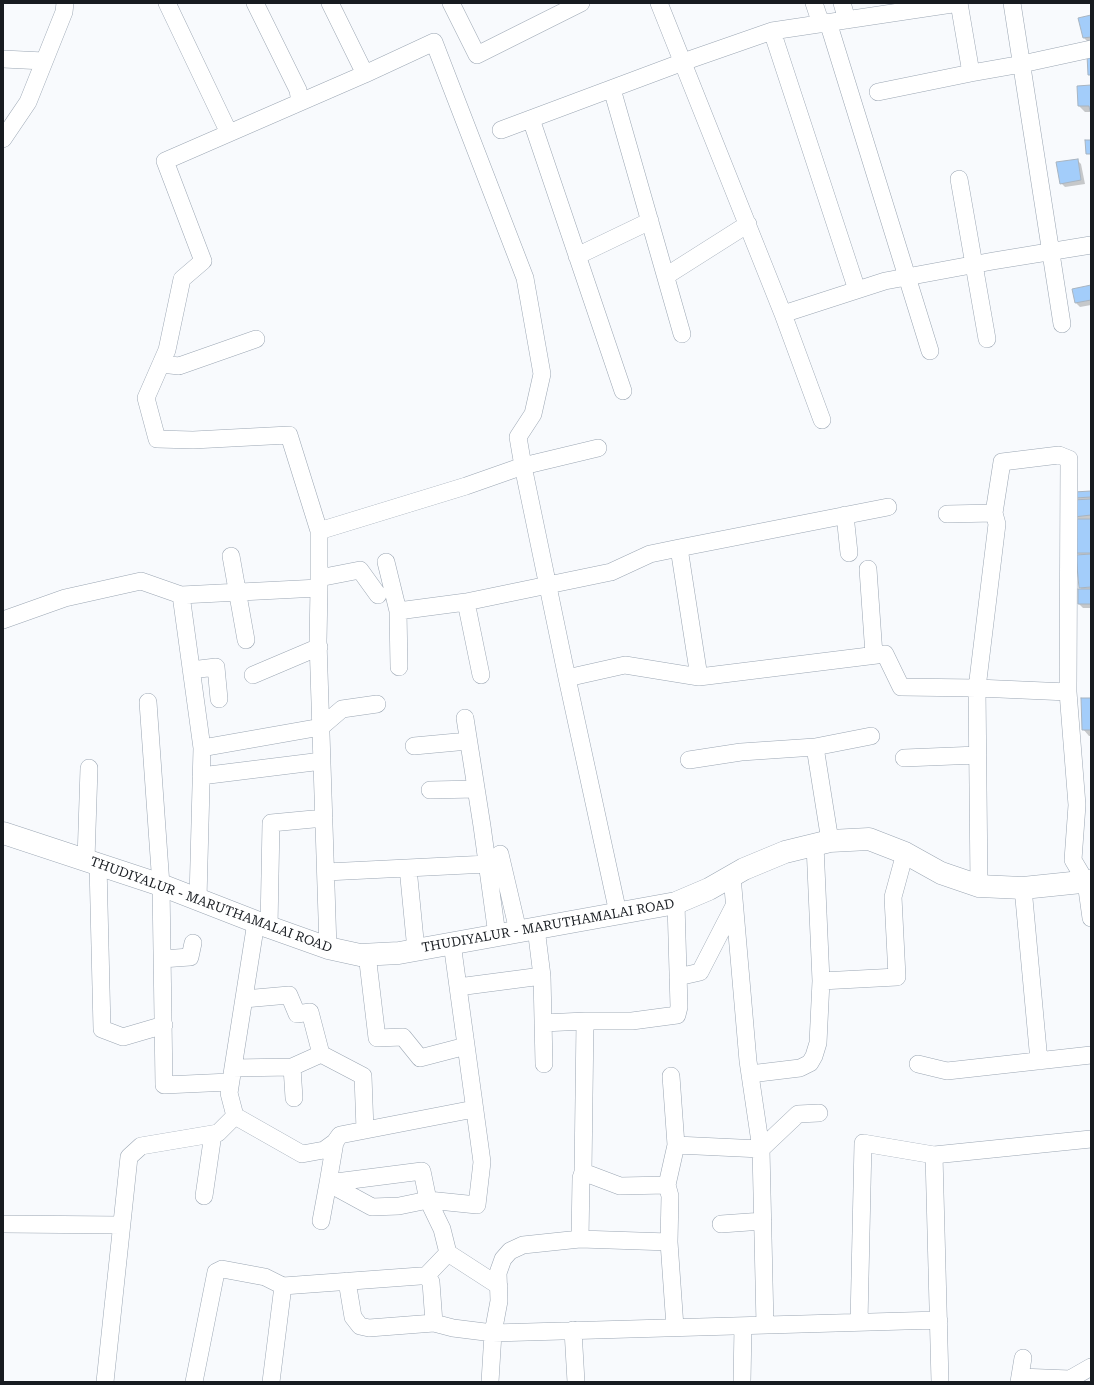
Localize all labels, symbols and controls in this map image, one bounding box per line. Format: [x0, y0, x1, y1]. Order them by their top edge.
street label: THUDIYALUR - MARUTHAMALAI ROAD [88, 854, 334, 956]
street label: THUDIYALUR - MARUTHAMALAI ROAD [420, 896, 676, 956]

